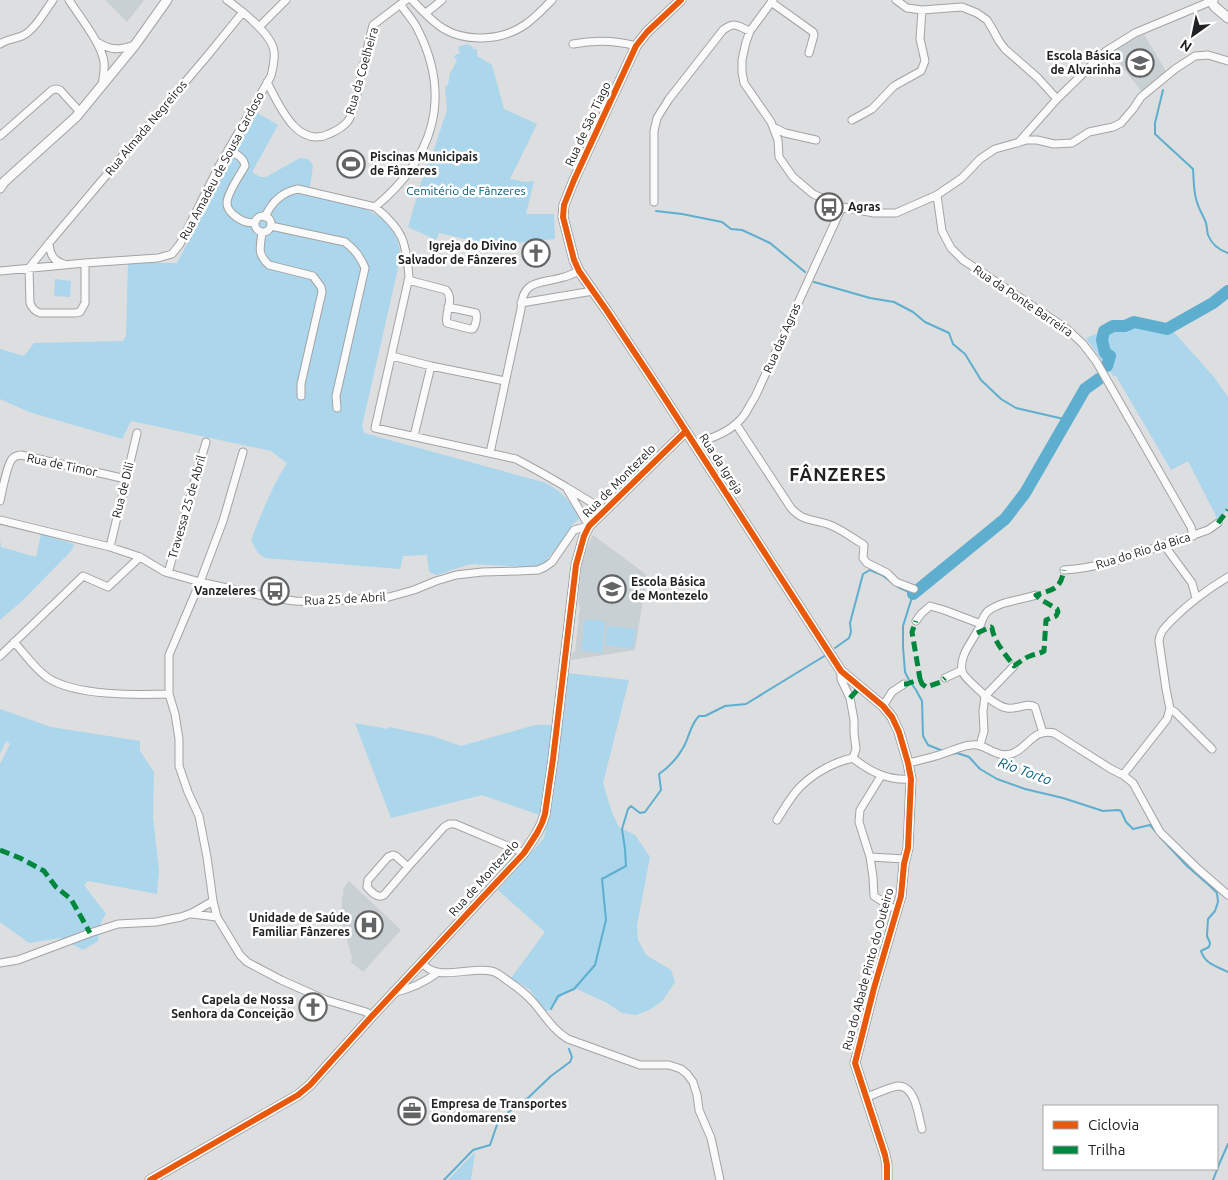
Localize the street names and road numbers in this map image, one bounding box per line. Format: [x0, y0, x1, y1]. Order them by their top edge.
street label: Rua da Coelheira [343, 26, 380, 116]
street label: Rua Almada Negreiros [102, 78, 189, 178]
street label: Rua de São Tiago [562, 79, 613, 168]
street label: Rua Amadeu de Sousa Cardoso [177, 89, 266, 242]
street label: Rua da Ponte Barreira [971, 262, 1076, 339]
street label: Rua das Agras [760, 301, 803, 375]
street label: Rua da Igreja [697, 431, 746, 496]
street label: Rua de Montezelo [580, 442, 658, 520]
street label: Rua de Timor [26, 451, 99, 478]
street label: Travessa 25 de Abril [166, 454, 207, 560]
street label: Rua de Dili [109, 461, 136, 519]
street label: Rua do Rio da Bica [1094, 530, 1192, 571]
street label: Rua 25 de Abril [304, 590, 386, 607]
street label: Rua de Montezelo [446, 837, 521, 918]
street label: Rua do Abade Pinto do Outeiro [840, 886, 895, 1051]

